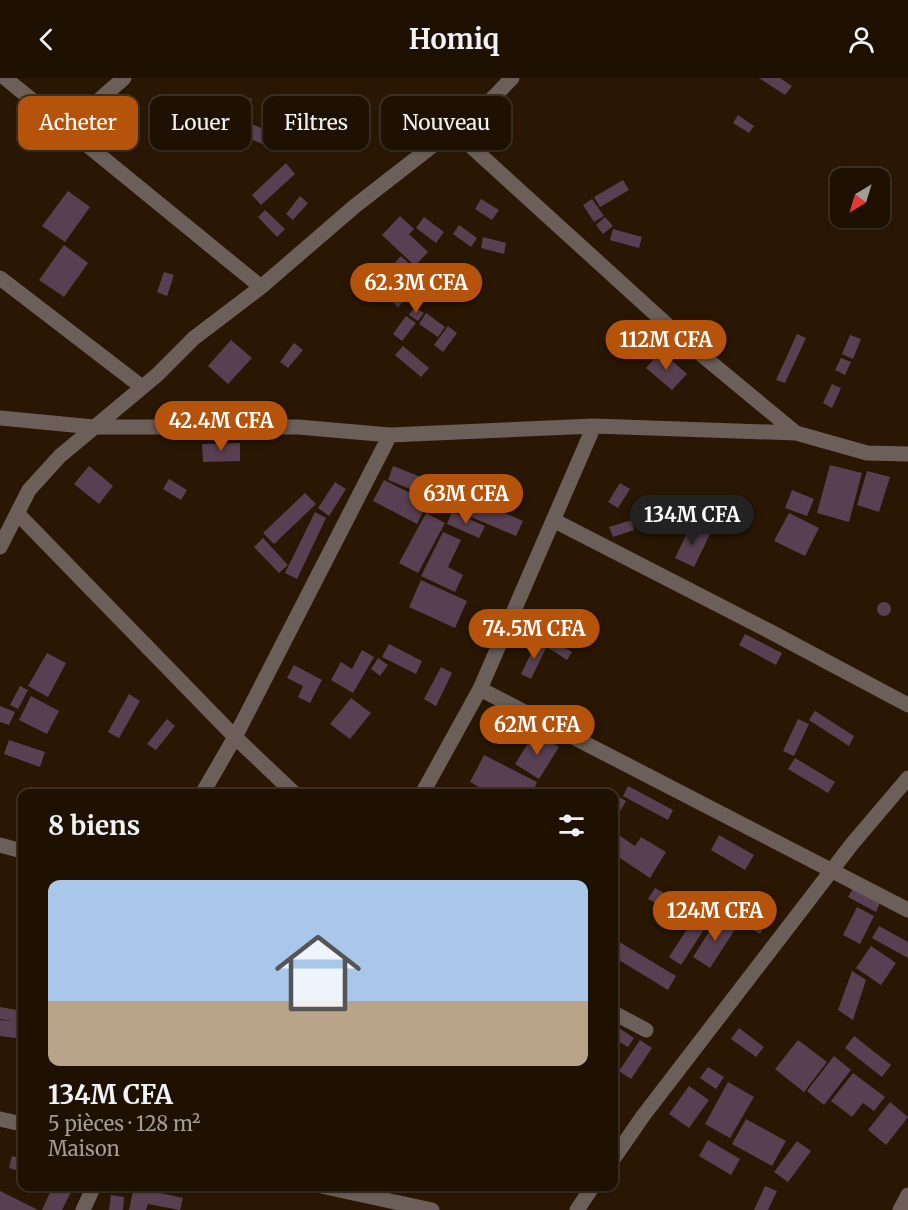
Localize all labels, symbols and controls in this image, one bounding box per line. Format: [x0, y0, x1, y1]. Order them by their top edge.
text: Homiq [409, 22, 499, 56]
icon: back [30, 23, 63, 56]
icon: person [845, 23, 878, 56]
chip: Acheter [18, 96, 138, 150]
chip: Louer [150, 96, 251, 150]
chip: Filtres [263, 96, 369, 150]
chip: Nouveau [381, 96, 511, 150]
north arrow [830, 168, 890, 228]
map controls [830, 168, 890, 228]
pin: 62.3M CFA [347, 263, 485, 314]
text: 62.3M CFA [364, 270, 468, 295]
pin: 112M CFA [604, 320, 728, 371]
text: 112M CFA [620, 327, 713, 352]
pin: 42.4M CFA [152, 401, 290, 452]
text: 42.4M CFA [168, 408, 274, 433]
pin: 63M CFA [411, 474, 521, 525]
text: 63M CFA [423, 481, 509, 506]
pin: 134M CFA [630, 495, 754, 546]
text: 134M CFA [644, 502, 740, 527]
pin: 74.5M CFA [465, 609, 603, 660]
text: 74.5M CFA [483, 616, 585, 641]
pin: 62M CFA [482, 705, 592, 756]
text: 62M CFA [494, 712, 580, 737]
text: 8 biens [48, 809, 140, 842]
icon: filters [555, 809, 588, 842]
pin: 124M CFA [653, 891, 777, 942]
text: 124M CFA [667, 898, 763, 923]
icon: home [264, 919, 372, 1027]
text: 134M CFA [48, 1078, 173, 1111]
text: 5 pièces · 128 m² [48, 1111, 200, 1136]
text: Maison [48, 1136, 120, 1161]

